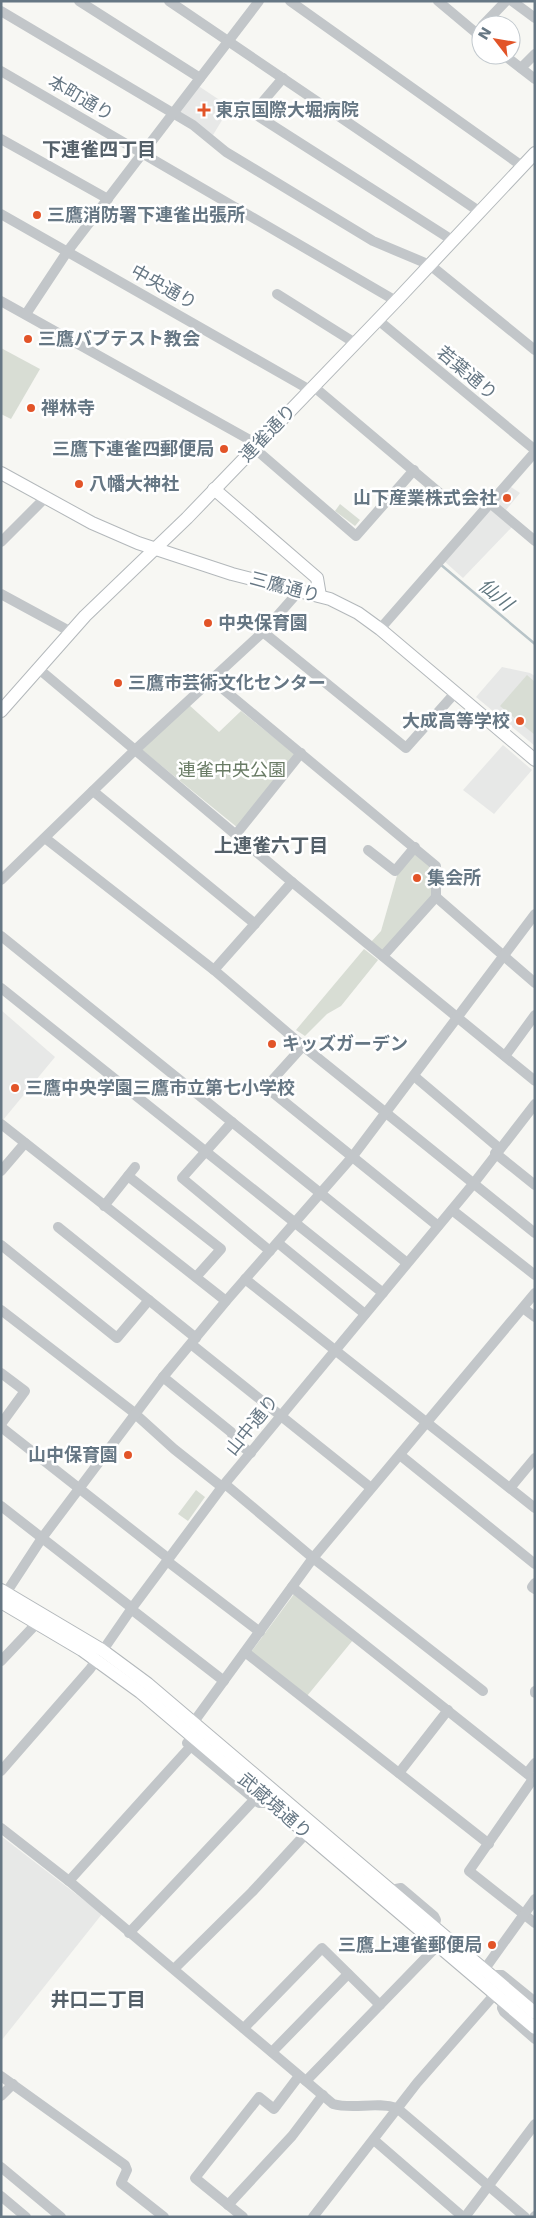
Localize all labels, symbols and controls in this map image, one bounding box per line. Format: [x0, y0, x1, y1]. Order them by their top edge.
north arrow [471, 15, 521, 65]
text: N [475, 24, 495, 42]
street label: 本町通り [45, 70, 118, 125]
place label: 東京国際大堀病院 [215, 99, 359, 120]
marker: 東京国際大堀病院 [197, 103, 211, 117]
district label: 下連雀四丁目 [42, 138, 156, 160]
place label: 三鷹消防署下連雀出張所 [47, 204, 245, 225]
marker: 三鷹消防署下連雀出張所 [31, 209, 43, 221]
street label: 中央通り [128, 260, 201, 313]
place label: 三鷹バプテスト教会 [38, 328, 200, 349]
marker: 三鷹バプテスト教会 [22, 333, 34, 345]
street label: 若葉通り [433, 341, 502, 404]
place label: 禅林寺 [41, 397, 95, 418]
street label: 連雀通り [235, 399, 300, 466]
marker: 禅林寺 [25, 402, 37, 414]
place label: 三鷹下連雀四郵便局 [52, 438, 214, 459]
marker: 三鷹下連雀四郵便局 [218, 443, 230, 455]
place label: 八幡大神社 [89, 473, 179, 494]
marker: 八幡大神社 [73, 478, 85, 490]
place label: 山下産業株式会社 [353, 487, 497, 508]
marker: 山下産業株式会社 [501, 492, 513, 504]
street label: 三鷹通り [248, 567, 323, 606]
water label: 仙川 [474, 573, 519, 616]
place label: 中央保育園 [218, 612, 308, 633]
marker: 中央保育園 [202, 617, 214, 629]
place label: 三鷹市芸術文化センター [128, 672, 326, 693]
marker: 三鷹市芸術文化センター [112, 677, 124, 689]
place label: 大成高等学校 [402, 710, 510, 731]
marker: 大成高等学校 [514, 715, 526, 727]
park label: 連雀中央公園 [178, 759, 286, 780]
district label: 上連雀六丁目 [214, 834, 328, 856]
place label: 集会所 [427, 867, 481, 888]
marker: 集会所 [411, 872, 423, 884]
place label: キッズガーデン [282, 1033, 408, 1054]
marker: キッズガーデン [266, 1038, 278, 1050]
place label: 三鷹中央学園三鷹市立第七小学校 [25, 1077, 295, 1098]
marker: 三鷹中央学園三鷹市立第七小学校 [9, 1082, 21, 1094]
street label: 山中通り [221, 1390, 282, 1459]
place label: 山中保育園 [28, 1444, 118, 1465]
marker: 山中保育園 [122, 1449, 134, 1461]
street label: 武蔵境通り [234, 1768, 316, 1843]
place label: 三鷹上連雀郵便局 [338, 1934, 482, 1955]
marker: 三鷹上連雀郵便局 [486, 1939, 498, 1951]
district label: 井口二丁目 [50, 1988, 146, 2010]

